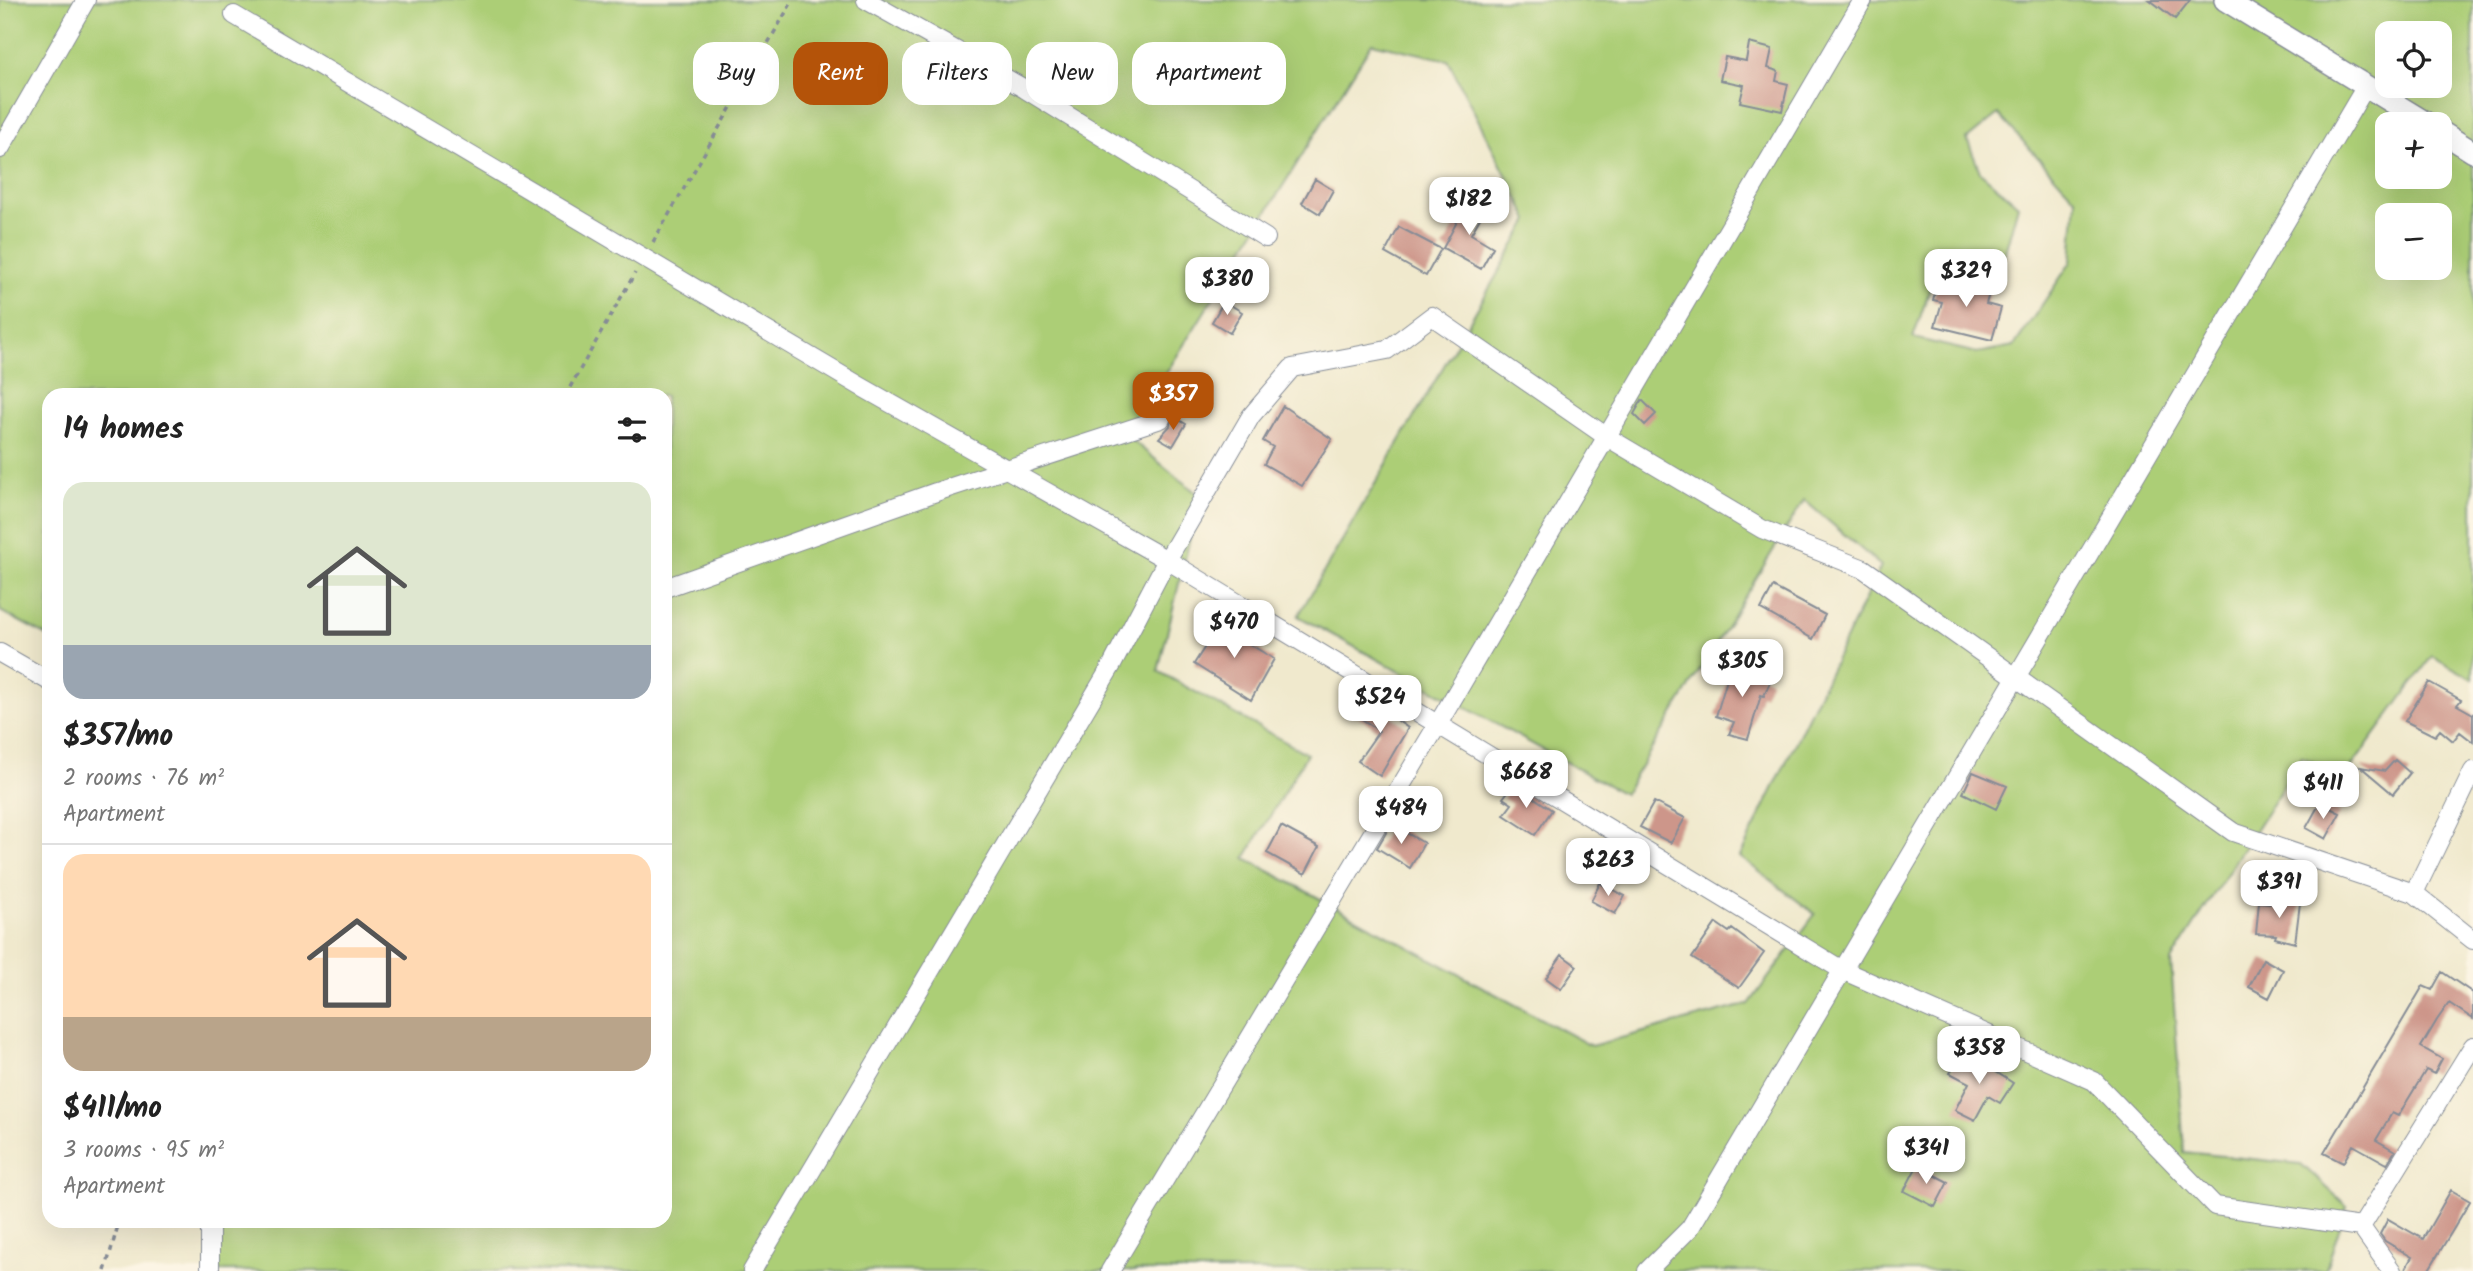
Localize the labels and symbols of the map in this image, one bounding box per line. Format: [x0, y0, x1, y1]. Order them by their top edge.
pin: $182 [1428, 177, 1510, 237]
pin: $329 [1925, 250, 2007, 309]
pin: $380 [1186, 258, 1268, 317]
pin: $357 [1132, 372, 1214, 432]
pin: $470 [1193, 600, 1275, 660]
pin: $305 [1701, 640, 1783, 699]
pin: $524 [1339, 676, 1421, 735]
pin: $668 [1485, 750, 1567, 810]
pin: $411 [2282, 762, 2364, 821]
pin: $484 [1360, 786, 1442, 846]
pin: $263 [1567, 838, 1649, 898]
pin: $391 [2238, 860, 2320, 920]
pin: $358 [1938, 1026, 2020, 1086]
pin: $341 [1885, 1126, 1967, 1186]

